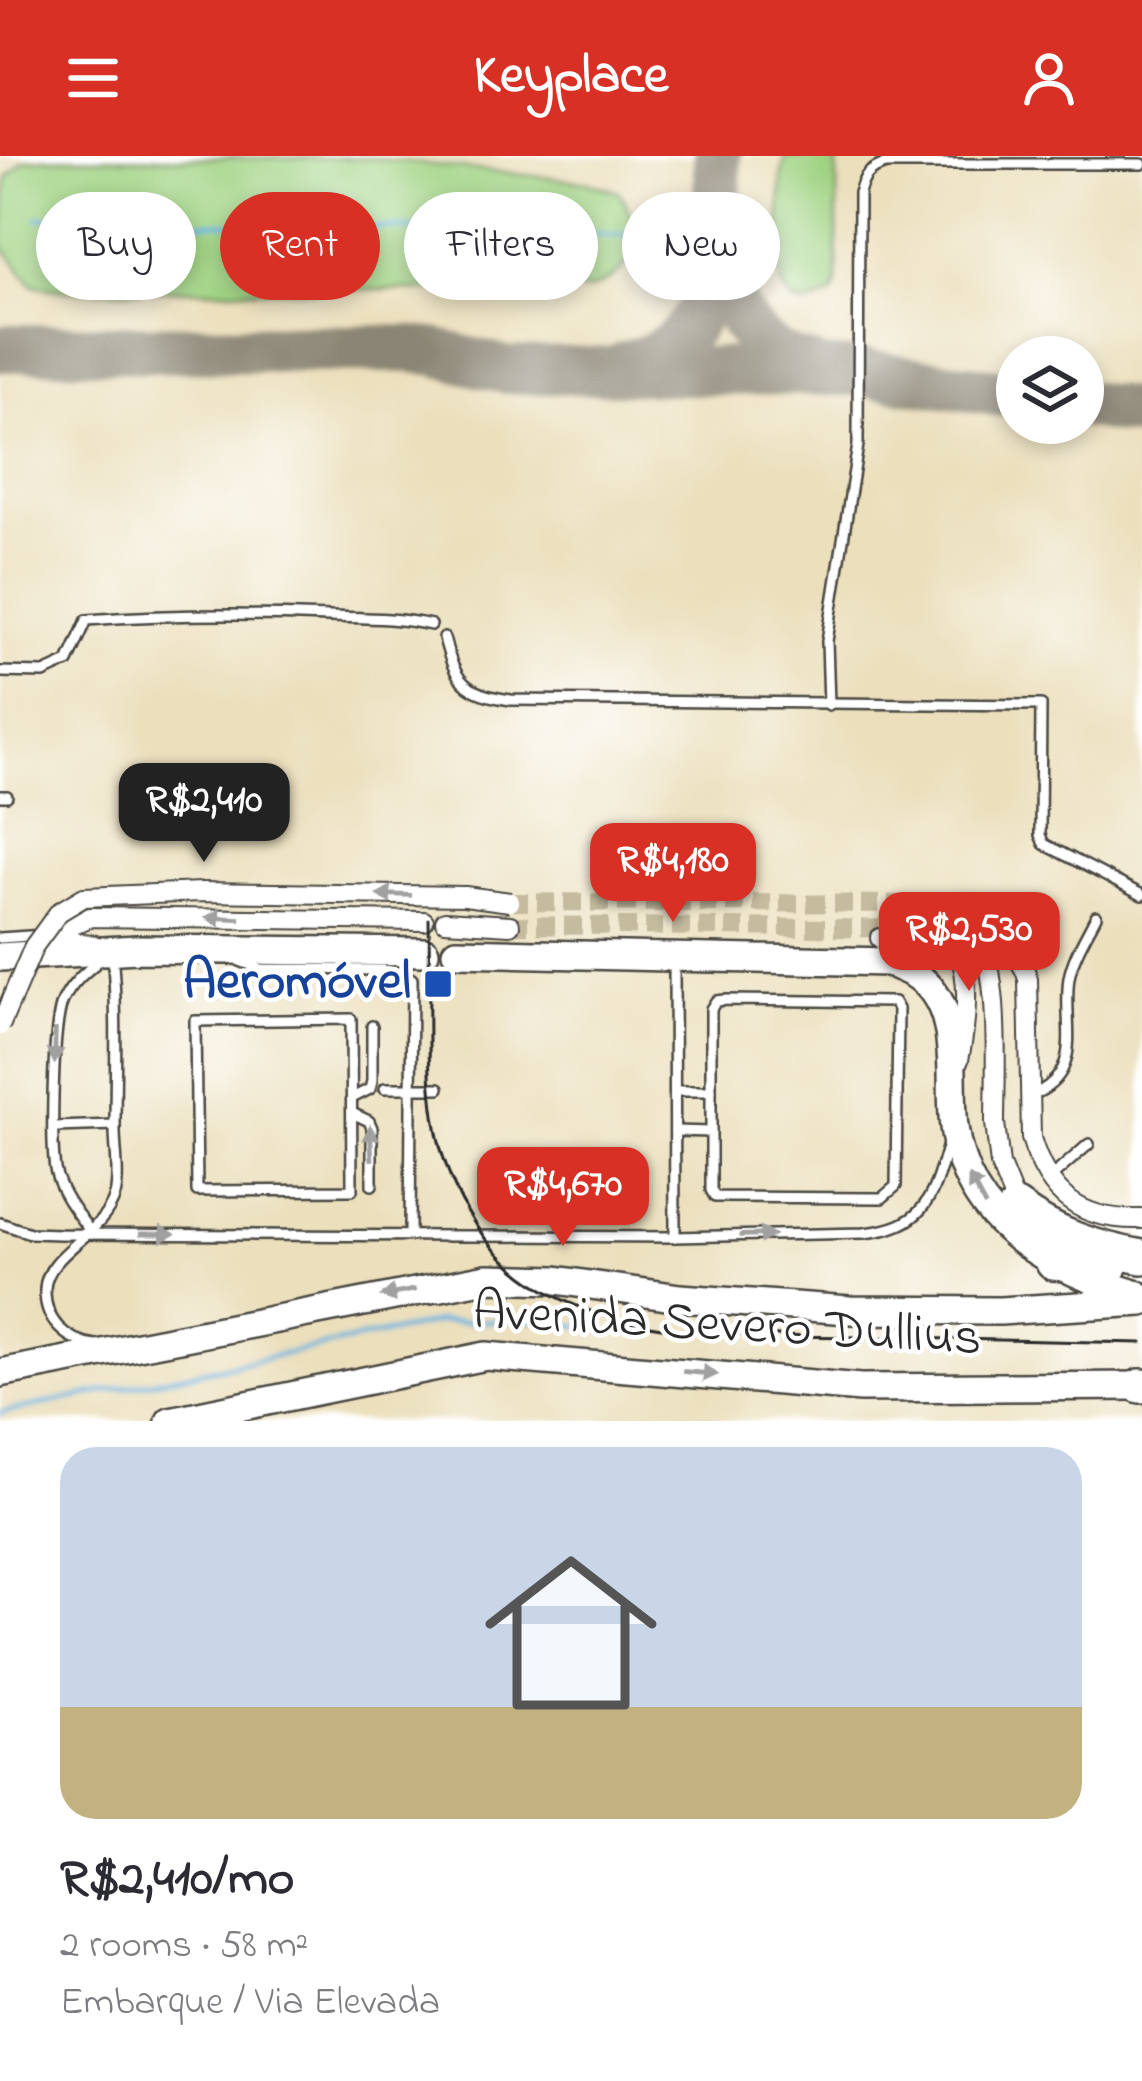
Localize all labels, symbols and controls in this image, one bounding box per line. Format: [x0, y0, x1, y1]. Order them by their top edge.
text: Keyplace [474, 39, 668, 117]
icon: menu [60, 45, 126, 111]
icon: person [1016, 45, 1082, 111]
chip: Buy [36, 192, 196, 300]
chip: Rent [220, 192, 380, 300]
chip: Filters [404, 192, 598, 300]
chip: New [622, 192, 780, 300]
map controls [996, 336, 1104, 444]
button: layers [996, 336, 1104, 444]
pin: R$2,410 [93, 763, 315, 865]
text: R$2,410 [146, 773, 262, 830]
pin: R$4,180 [562, 823, 784, 925]
text: R$4,180 [617, 833, 729, 890]
one-way arrow [374, 886, 412, 905]
pin: R$2,530 [858, 892, 1080, 994]
text: R$2,530 [906, 902, 1032, 959]
one-way arrow [203, 908, 241, 927]
place label: Aeromóvel [183, 945, 411, 1023]
marker: Aeromóvel [422, 968, 454, 1000]
one-way arrow [46, 1028, 65, 1066]
one-way arrow [361, 1123, 380, 1161]
pin: R$4,670 [452, 1147, 674, 1249]
text: R$4,670 [504, 1157, 622, 1214]
one-way arrow [967, 1174, 988, 1209]
one-way arrow [139, 1224, 177, 1244]
one-way arrow [739, 1226, 777, 1245]
street label: Avenida Severo Dullius [471, 1275, 983, 1379]
one-way arrow [379, 1284, 417, 1303]
one-way arrow [682, 1364, 719, 1383]
icon: home [463, 1525, 679, 1741]
text: R$2,410/mo [60, 1843, 294, 1918]
text: 2 rooms · 58 m² [60, 1918, 308, 1975]
text: Embarque / Via Elevada [60, 1975, 440, 2032]

